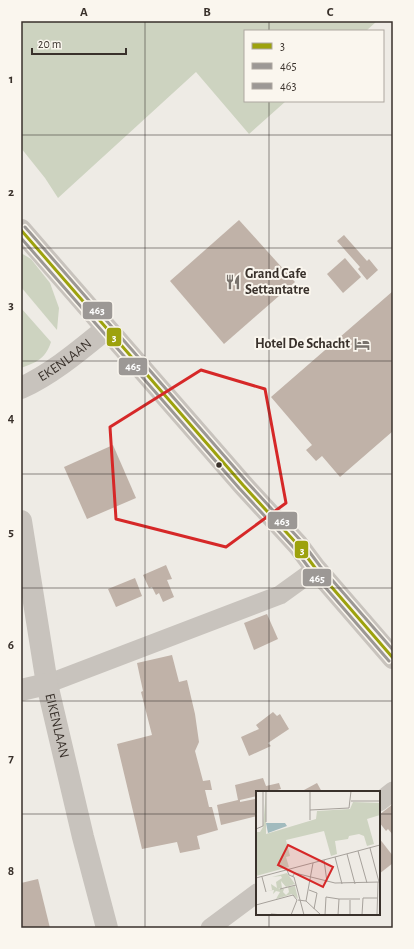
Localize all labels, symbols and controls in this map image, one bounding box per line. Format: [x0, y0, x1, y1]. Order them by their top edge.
text: A [80, 6, 88, 19]
text: B [203, 6, 211, 19]
text: C [327, 6, 334, 19]
scale bar [32, 30, 126, 56]
legend [244, 30, 384, 102]
text: 20 m [38, 38, 61, 50]
text: 3 [280, 40, 285, 52]
text: 465 [280, 60, 296, 72]
text: 1 [9, 73, 13, 86]
text: 463 [280, 80, 296, 92]
text: 2 [8, 186, 14, 199]
place label: Grand Cafe Settantatre [245, 267, 310, 297]
restaurant icon: Grand Cafe Settantatre [224, 273, 242, 291]
text: 3 [8, 299, 14, 312]
line badge: 463 [82, 301, 113, 320]
text: 463 [89, 305, 105, 316]
line badge: 3 [106, 327, 122, 347]
text: 3 [112, 332, 117, 343]
hotel icon: Hotel De Schacht [353, 335, 371, 353]
street label: EKENLAAN [36, 337, 94, 384]
place label: Hotel De Schacht [255, 337, 350, 351]
line badge: 465 [118, 357, 148, 376]
text: 465 [125, 361, 141, 372]
text: 4 [8, 412, 15, 425]
unlabelled marker [214, 460, 224, 470]
line badge: 463 [267, 511, 298, 530]
text: 463 [274, 516, 290, 527]
text: 5 [8, 526, 14, 539]
line badge: 3 [294, 540, 309, 559]
text: 3 [300, 545, 305, 556]
line badge: 465 [302, 568, 332, 587]
text: 465 [309, 573, 325, 584]
text: 6 [8, 639, 14, 652]
street label: EIKENLAAN [42, 692, 71, 760]
text: 7 [8, 752, 14, 765]
inset map [256, 791, 380, 915]
text: 8 [8, 865, 14, 878]

